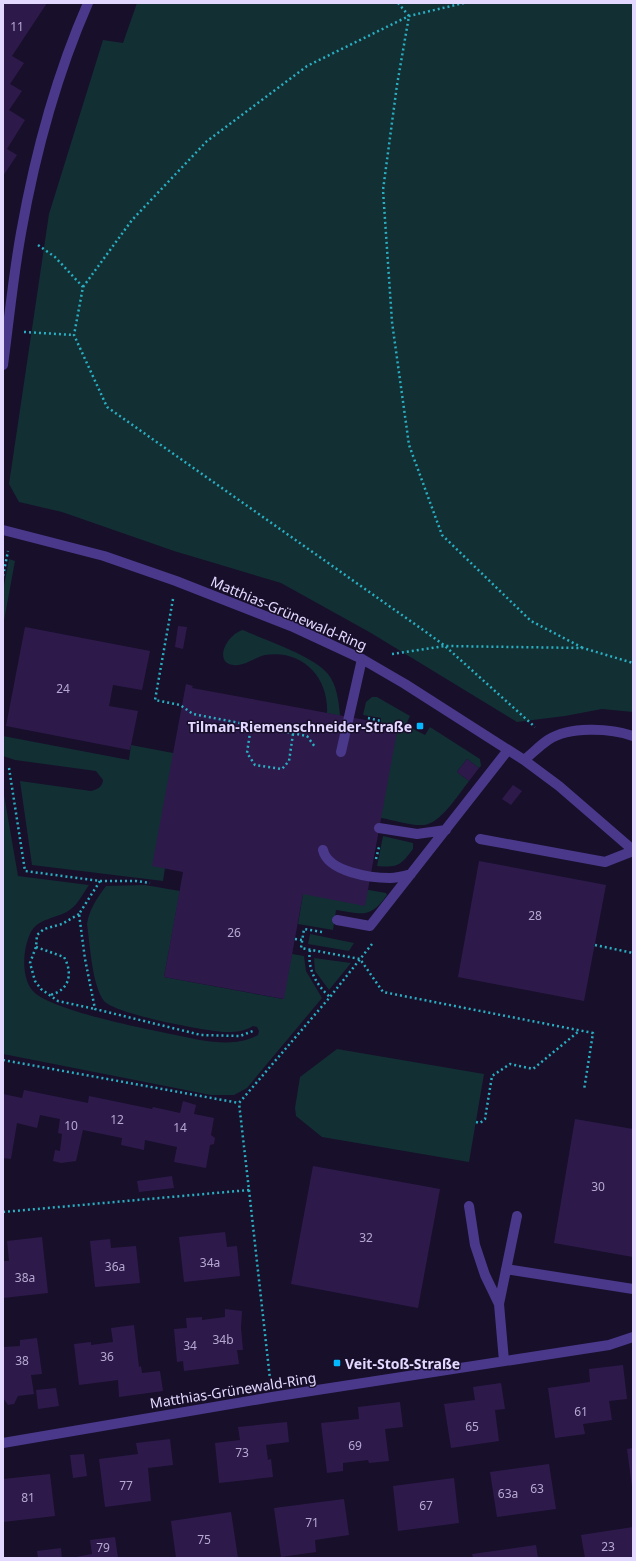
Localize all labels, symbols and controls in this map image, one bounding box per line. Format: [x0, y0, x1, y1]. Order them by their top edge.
house number: 11 [10, 18, 24, 35]
street label: Matthias-Grünewald-Ring [208, 571, 370, 655]
house number: 24 [56, 680, 70, 697]
place label: Tilman-Riemenschneider-Straße [188, 717, 412, 736]
marker: Tilman-Riemenschneider-Straße [415, 721, 425, 731]
house number: 28 [528, 907, 542, 924]
house number: 26 [227, 924, 241, 941]
house number: 12 [110, 1111, 124, 1128]
house number: 10 [64, 1117, 78, 1134]
house number: 14 [173, 1119, 187, 1136]
house number: 30 [591, 1178, 605, 1195]
house number: 32 [359, 1229, 373, 1246]
house number: 34a [200, 1254, 220, 1271]
house number: 36a [105, 1258, 125, 1275]
house number: 38a [15, 1269, 35, 1286]
house number: 34b [212, 1331, 234, 1348]
house number: 34 [183, 1337, 197, 1354]
house number: 36 [100, 1348, 114, 1365]
house number: 38 [15, 1352, 29, 1369]
place label: Veit-Stoß-Straße [345, 1354, 460, 1373]
marker: Veit-Stoß-Straße [332, 1358, 342, 1368]
street label: Matthias-Grünewald-Ring [149, 1367, 317, 1413]
house number: 61 [574, 1403, 588, 1420]
house number: 65 [465, 1418, 479, 1435]
house number: 69 [348, 1437, 362, 1454]
house number: 73 [235, 1444, 249, 1461]
house number: 77 [119, 1477, 133, 1494]
house number: 63 [530, 1480, 544, 1497]
house number: 63a [498, 1485, 518, 1502]
house number: 81 [21, 1489, 35, 1506]
house number: 67 [419, 1497, 433, 1514]
house number: 71 [305, 1514, 319, 1531]
house number: 75 [197, 1531, 211, 1548]
house number: 23 [601, 1538, 615, 1555]
house number: 79 [96, 1539, 110, 1556]

